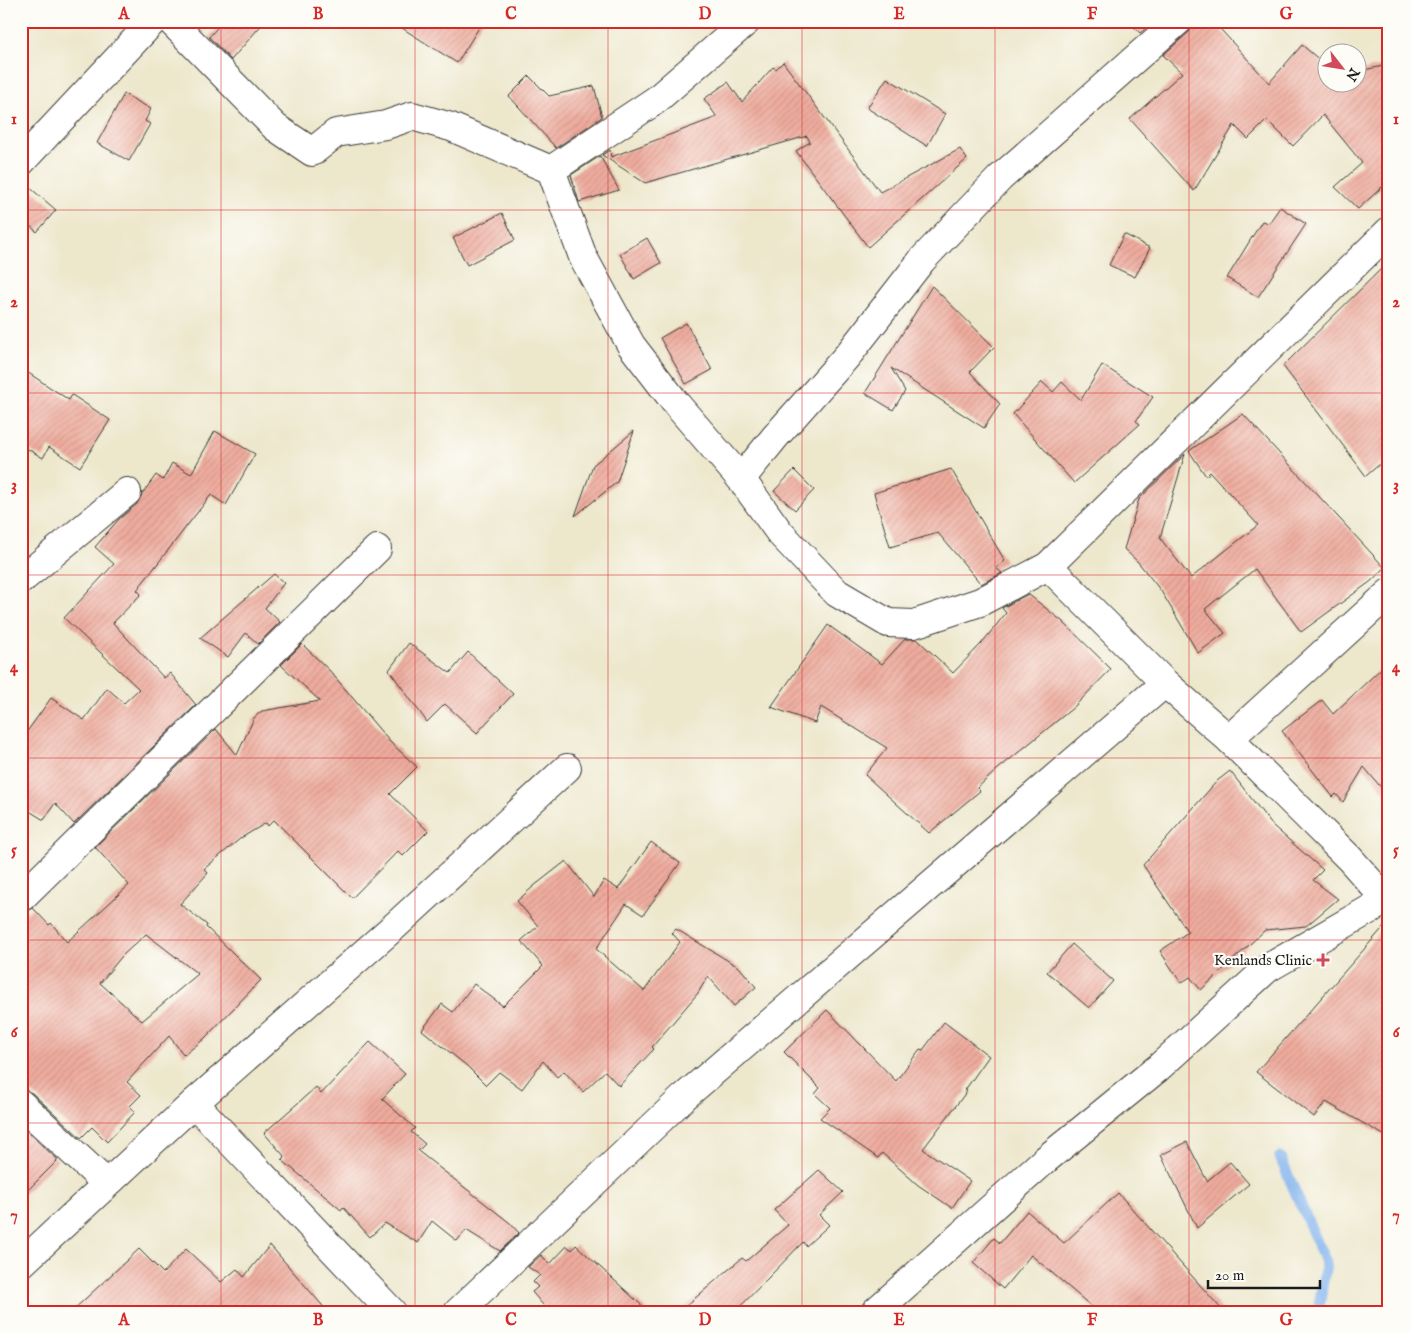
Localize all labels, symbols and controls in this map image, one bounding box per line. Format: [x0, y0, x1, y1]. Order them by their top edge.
text: A [118, 5, 131, 25]
text: B [313, 5, 324, 25]
text: C [505, 5, 517, 25]
text: D [699, 5, 712, 25]
text: E [893, 5, 905, 25]
text: F [1087, 5, 1098, 25]
text: G [1280, 5, 1293, 25]
north arrow [1318, 42, 1368, 92]
text: N [1341, 63, 1364, 84]
text: 1 [11, 110, 17, 130]
text: 1 [1393, 110, 1399, 130]
text: 2 [10, 293, 18, 313]
text: 2 [1392, 293, 1400, 313]
text: 3 [11, 476, 17, 496]
text: 3 [1393, 476, 1399, 496]
text: 4 [10, 658, 19, 678]
text: 4 [1392, 658, 1401, 678]
text: 5 [11, 841, 17, 861]
text: 5 [1393, 841, 1399, 861]
place label: Kenlands Clinic [1214, 951, 1312, 970]
marker: Kenlands Clinic [1316, 953, 1330, 967]
text: 6 [11, 1023, 19, 1043]
text: 6 [1393, 1023, 1401, 1043]
text: 7 [10, 1206, 18, 1226]
text: 7 [1392, 1206, 1400, 1226]
scale bar [1208, 1258, 1320, 1290]
text: 20 m [1215, 1266, 1245, 1285]
text: A [118, 1311, 131, 1331]
text: B [313, 1311, 324, 1331]
text: C [505, 1311, 517, 1331]
text: D [699, 1311, 712, 1331]
text: E [893, 1311, 905, 1331]
text: F [1087, 1311, 1098, 1331]
text: G [1280, 1311, 1293, 1331]

